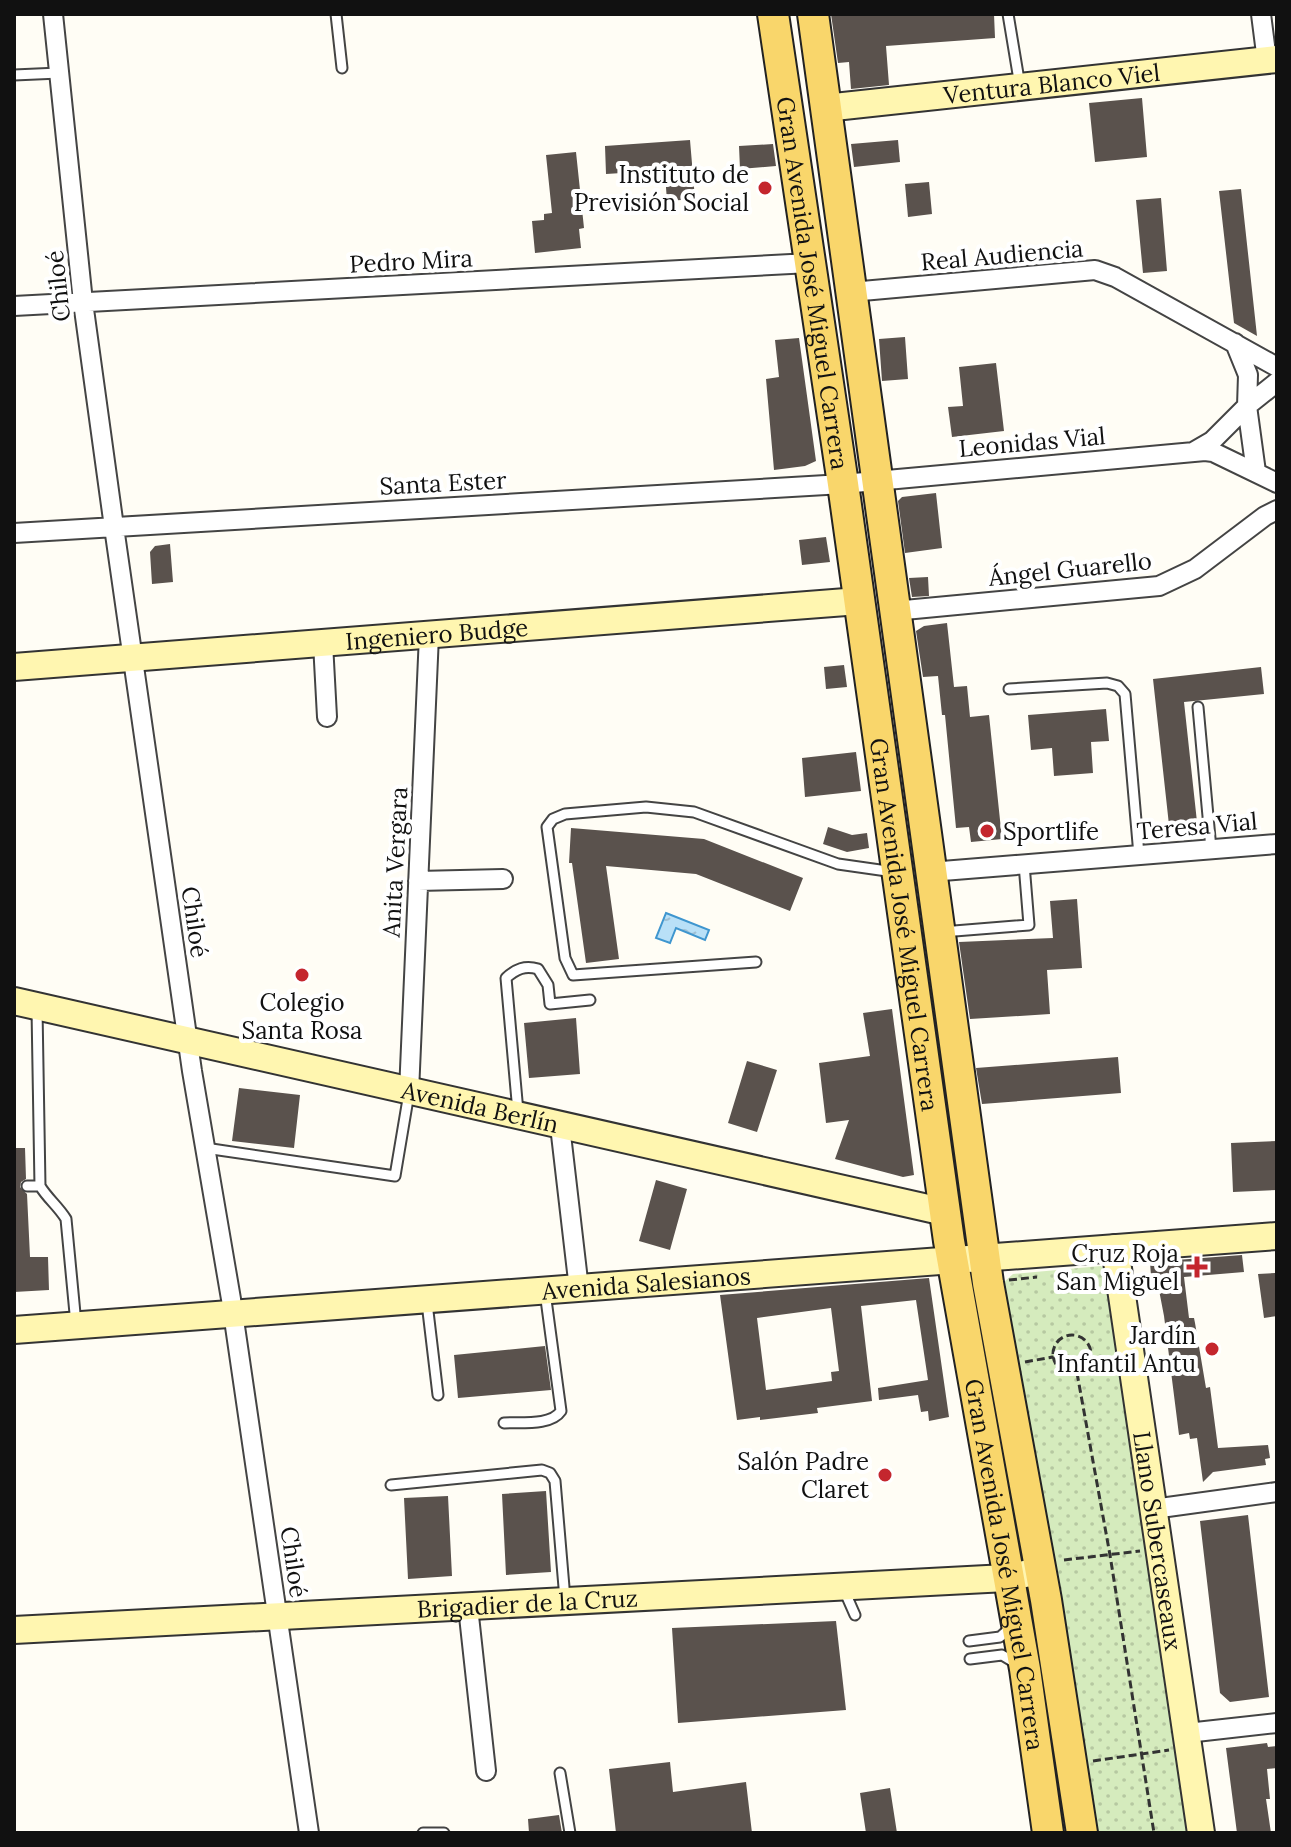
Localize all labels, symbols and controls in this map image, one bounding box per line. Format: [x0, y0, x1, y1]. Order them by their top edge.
street label: Ventura Blanco Viel [941, 56, 1161, 111]
street label: Gran Avenida José Miguel Carrera [770, 94, 856, 472]
place label: Instituto de Previsión Social [574, 159, 749, 218]
marker: Instituto de Previsión Social [756, 179, 774, 197]
street label: Real Audiencia [919, 232, 1085, 278]
street label: Pedro Mira [349, 242, 473, 280]
street label: Chiloé [39, 249, 77, 323]
street label: Leonidas Vial [957, 420, 1107, 464]
street label: Santa Ester [379, 464, 508, 502]
street label: Ángel Guarello [986, 545, 1153, 593]
street label: Ingeniero Budge [344, 611, 529, 657]
street label: Gran Avenida José Miguel Carrera [863, 736, 946, 1113]
street label: Anita Vergara [376, 786, 414, 939]
street label: Teresa Vial [1135, 805, 1259, 847]
place label: Sportlife [1003, 816, 1099, 847]
marker: Sportlife [978, 822, 996, 840]
street label: Chiloé [175, 884, 215, 960]
marker: Colegio Santa Rosa [293, 966, 311, 984]
place label: Colegio Santa Rosa [242, 987, 362, 1046]
street label: Avenida Berlín [398, 1074, 562, 1139]
place label: Cruz Roja San Miguel [1056, 1238, 1179, 1297]
marker: Cruz Roja San Miguel [1186, 1256, 1208, 1278]
street label: Avenida Salesianos [540, 1260, 752, 1306]
place label: Jardín Infantil Antu [1057, 1320, 1196, 1379]
marker: Jardín Infantil Antu [1203, 1340, 1221, 1358]
street label: Gran Avenida José Miguel Carrera [958, 1376, 1052, 1752]
street label: Llano Subercaseaux [1127, 1429, 1190, 1653]
place label: Salón Padre Claret [737, 1446, 870, 1505]
marker: Salón Padre Claret [876, 1466, 894, 1484]
street label: Chiloé [274, 1524, 314, 1600]
street label: Brigadier de la Cruz [416, 1582, 639, 1624]

